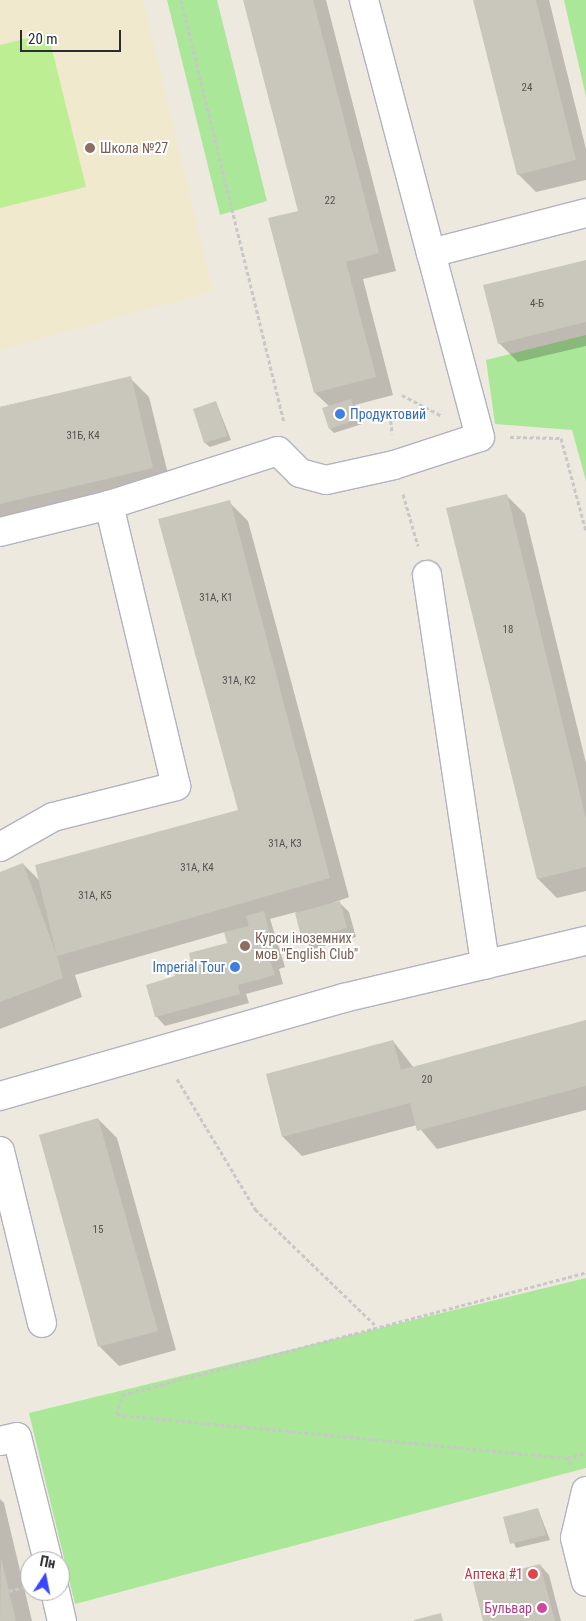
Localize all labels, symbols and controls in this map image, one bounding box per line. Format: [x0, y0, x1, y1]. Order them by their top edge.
scale bar [22, 20, 124, 52]
text: 20 m [28, 30, 58, 48]
house number: 24 [522, 81, 532, 95]
place label: Школа №27 [100, 140, 168, 156]
marker: Школа №27 [84, 142, 96, 154]
house number: 22 [325, 194, 335, 208]
house number: 4-Б [530, 297, 544, 311]
place label: Продуктовий [350, 406, 426, 422]
marker: Продуктовий [334, 408, 346, 420]
house number: 31Б, К4 [66, 429, 100, 443]
house number: 31А, К1 [199, 591, 233, 605]
house number: 18 [503, 623, 513, 637]
house number: 31А, К2 [222, 674, 256, 688]
house number: 31А, К3 [268, 837, 302, 851]
house number: 31А, К4 [180, 861, 214, 875]
house number: 31А, К5 [78, 889, 112, 903]
place label: Курси іноземних мов "English Club" [255, 930, 358, 962]
marker: Курси іноземних мов "English Club" [239, 940, 251, 952]
place label: Imperial Tour [152, 959, 225, 975]
marker: Imperial Tour [229, 961, 241, 973]
house number: 20 [422, 1073, 432, 1087]
house number: 15 [93, 1223, 103, 1237]
north arrow [20, 1551, 70, 1601]
text: Пн [38, 1553, 57, 1572]
place label: Аптека #1 [465, 1566, 523, 1582]
marker: Аптека #1 [527, 1568, 539, 1580]
place label: Бульвар [484, 1600, 532, 1616]
marker: Бульвар [536, 1602, 548, 1614]

